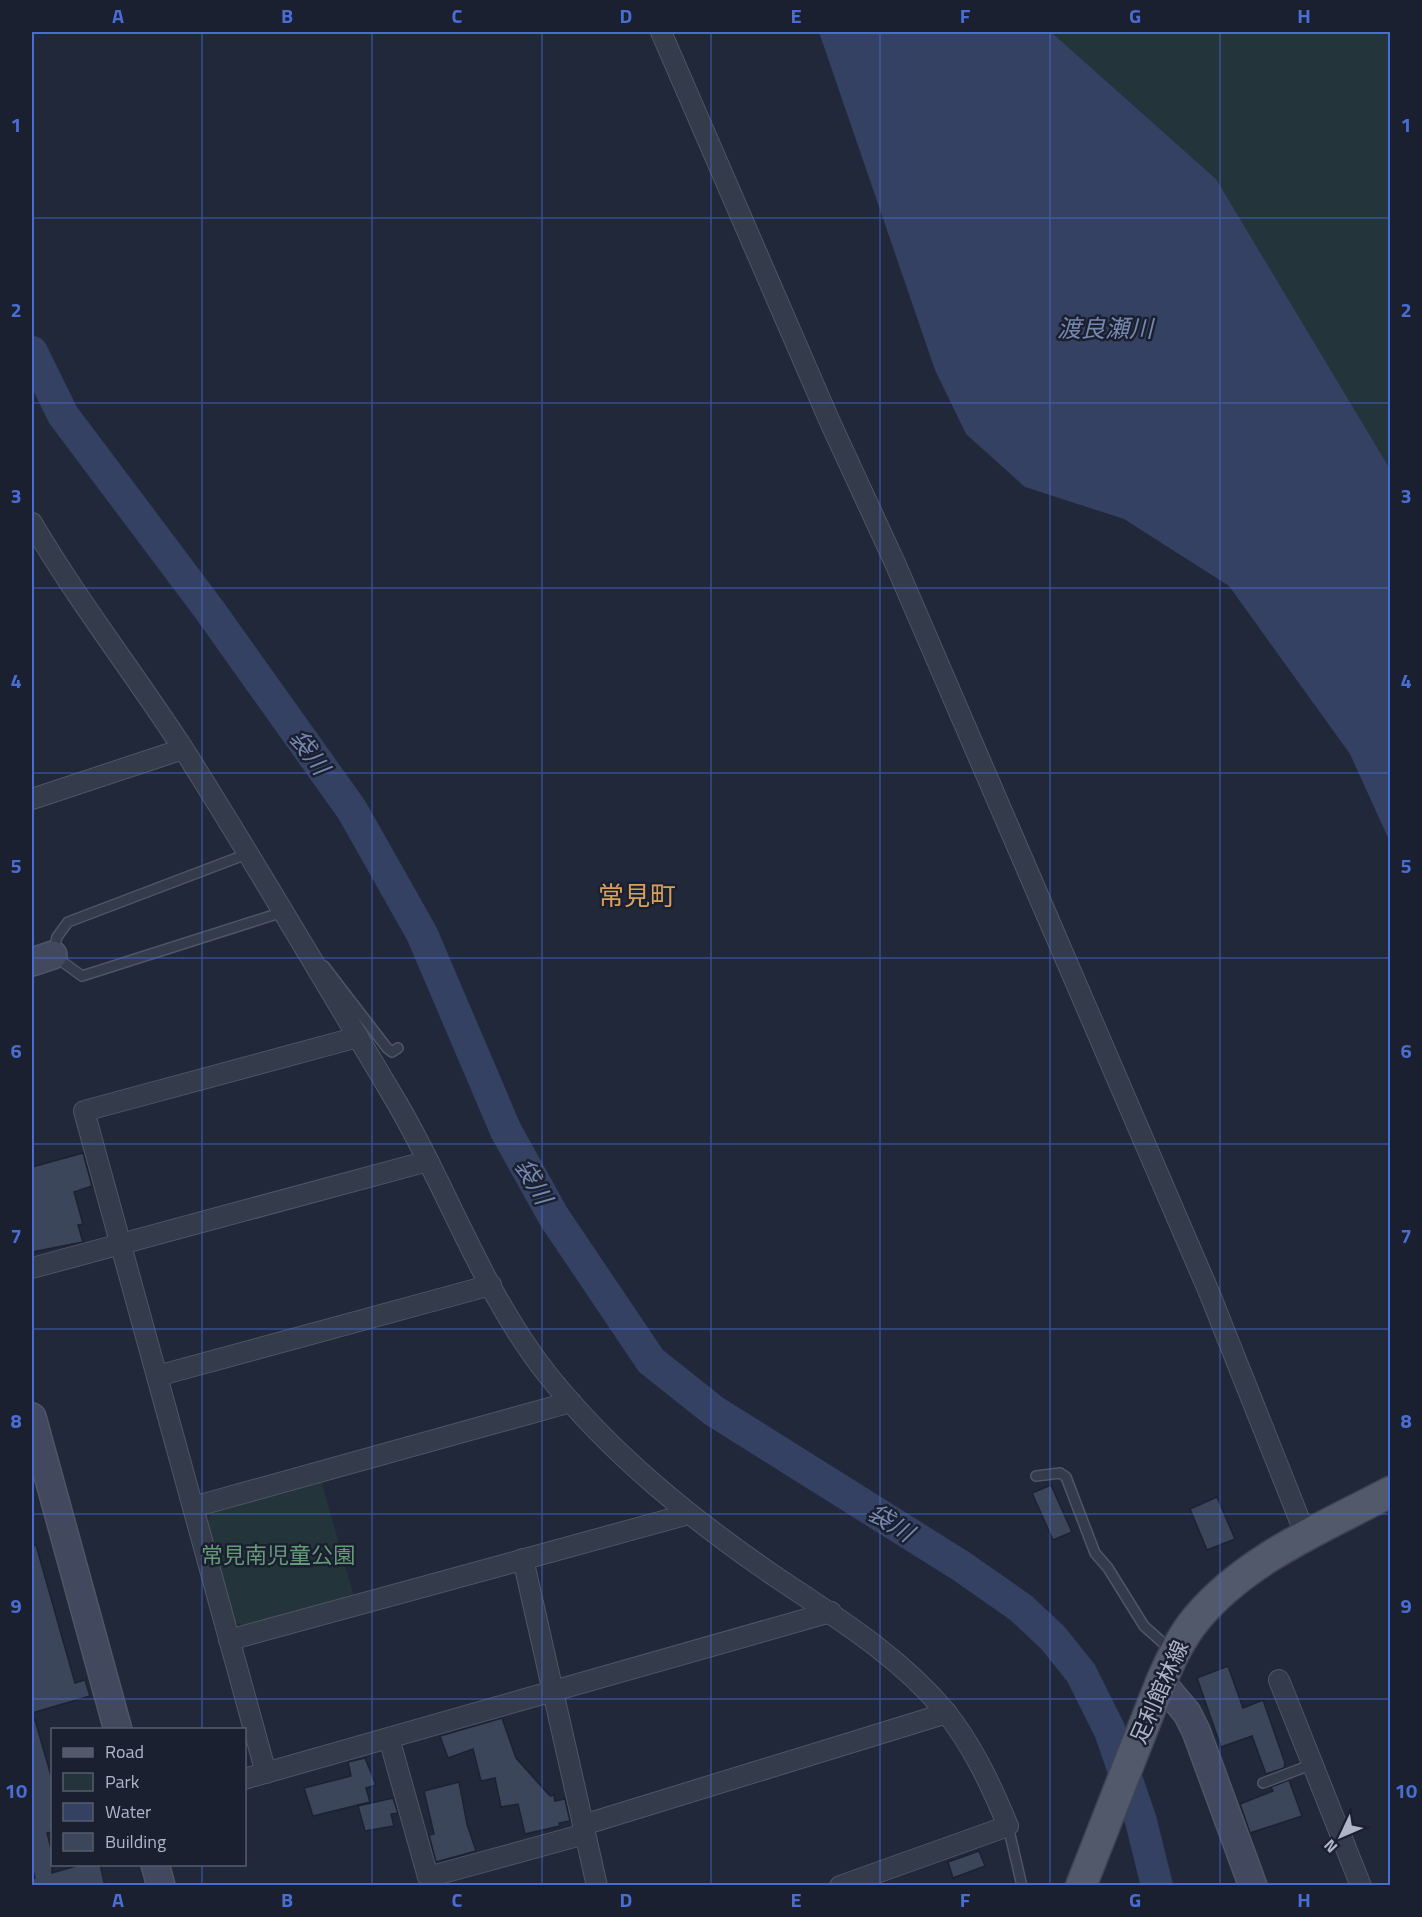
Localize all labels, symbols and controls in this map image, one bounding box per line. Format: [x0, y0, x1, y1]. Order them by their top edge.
text: A [112, 0, 124, 31]
text: B [281, 0, 293, 31]
text: C [452, 0, 463, 31]
text: D [620, 0, 632, 31]
text: E [790, 0, 802, 31]
text: F [960, 0, 971, 31]
text: G [1129, 0, 1141, 31]
text: H [1297, 0, 1311, 31]
text: 1 [10, 109, 22, 140]
text: 1 [1400, 109, 1412, 140]
text: 2 [10, 294, 22, 325]
text: 2 [1400, 294, 1412, 325]
water label: 渡良瀬川 [1057, 310, 1156, 346]
text: 3 [10, 480, 22, 511]
text: 3 [1400, 480, 1412, 511]
text: 4 [10, 665, 22, 696]
text: 4 [1400, 665, 1412, 696]
water label: 袋川 [281, 722, 340, 784]
text: 5 [10, 850, 22, 881]
text: 5 [1400, 850, 1412, 881]
district label: 常見町 [598, 876, 676, 915]
text: 6 [10, 1035, 22, 1066]
text: 6 [1400, 1035, 1412, 1066]
water label: 袋川 [506, 1151, 563, 1213]
text: 7 [10, 1220, 22, 1251]
text: 7 [1400, 1220, 1412, 1251]
text: 8 [10, 1405, 22, 1436]
text: 8 [1400, 1405, 1412, 1436]
water label: 袋川 [861, 1494, 923, 1552]
park label: 常見南児童公園 [201, 1538, 355, 1572]
text: 9 [10, 1590, 22, 1621]
text: 9 [1400, 1590, 1412, 1621]
street label: 足利館林線 [1121, 1635, 1197, 1749]
legend [51, 1728, 246, 1866]
text: Road [105, 1738, 144, 1765]
text: Park [105, 1768, 140, 1795]
text: 10 [5, 1775, 27, 1806]
text: 10 [1395, 1775, 1417, 1806]
text: Water [105, 1798, 151, 1825]
north arrow [1311, 1806, 1371, 1866]
text: Building [105, 1828, 166, 1855]
text: N [1318, 1834, 1343, 1859]
text: A [112, 1884, 124, 1915]
text: B [281, 1884, 293, 1915]
text: C [452, 1884, 463, 1915]
text: D [620, 1884, 632, 1915]
text: E [790, 1884, 802, 1915]
text: F [960, 1884, 971, 1915]
text: G [1129, 1884, 1141, 1915]
text: H [1297, 1884, 1311, 1915]

